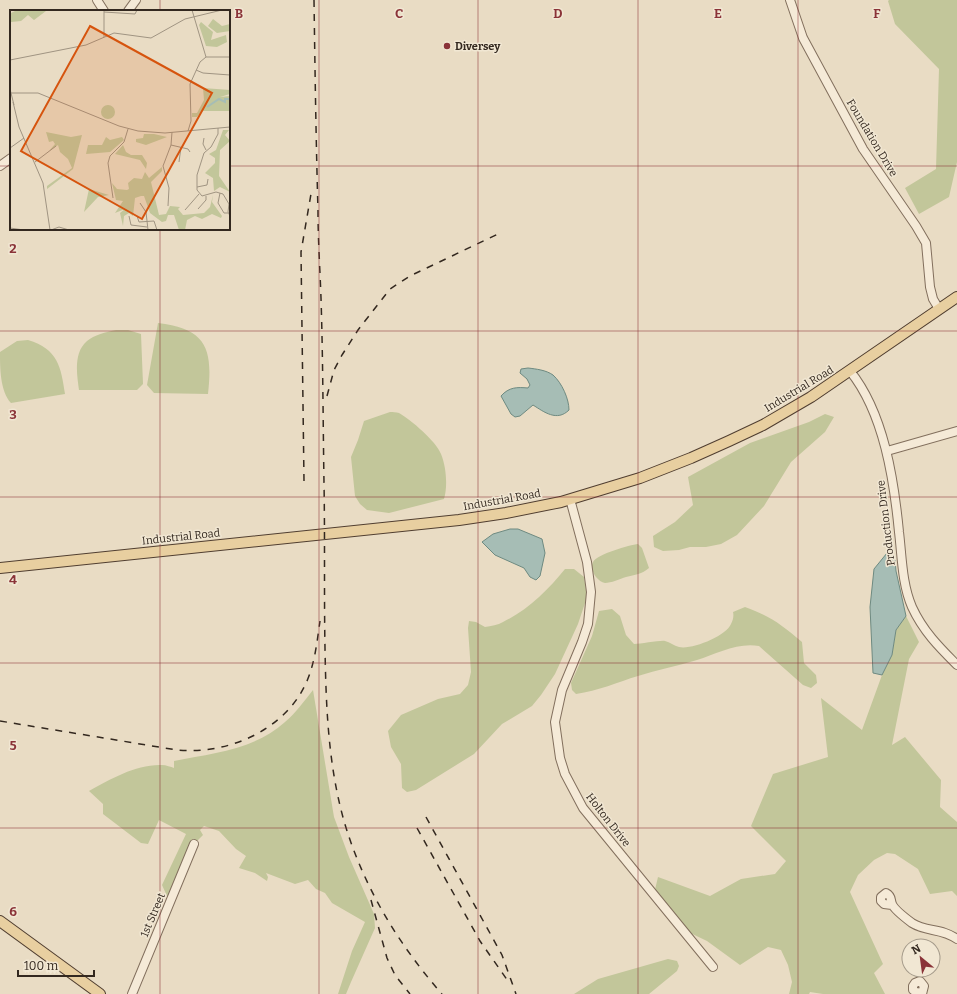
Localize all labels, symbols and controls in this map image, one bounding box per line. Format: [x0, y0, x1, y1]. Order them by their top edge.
text: B [235, 6, 243, 21]
text: C [395, 6, 403, 21]
text: D [553, 6, 563, 21]
text: E [714, 6, 722, 21]
text: F [873, 6, 881, 21]
inset map [10, 10, 230, 230]
place label: Diversey [455, 40, 501, 53]
marker: Diversey [442, 41, 452, 51]
street label: Foundation Drive [844, 97, 900, 179]
text: 2 [9, 241, 17, 256]
street label: Industrial Road [762, 363, 836, 415]
text: 3 [9, 407, 17, 422]
street label: Production Drive [874, 479, 898, 567]
street label: Industrial Road [462, 487, 542, 513]
street label: Industrial Road [141, 526, 221, 548]
text: 4 [9, 572, 17, 587]
text: 5 [9, 738, 17, 753]
street label: Holton Drive [583, 791, 633, 849]
street label: 1st Street [138, 891, 168, 939]
text: 6 [9, 904, 17, 919]
north arrow [901, 938, 941, 978]
text: N [910, 942, 924, 957]
scale bar [18, 952, 94, 978]
text: 100 m [24, 959, 59, 973]

